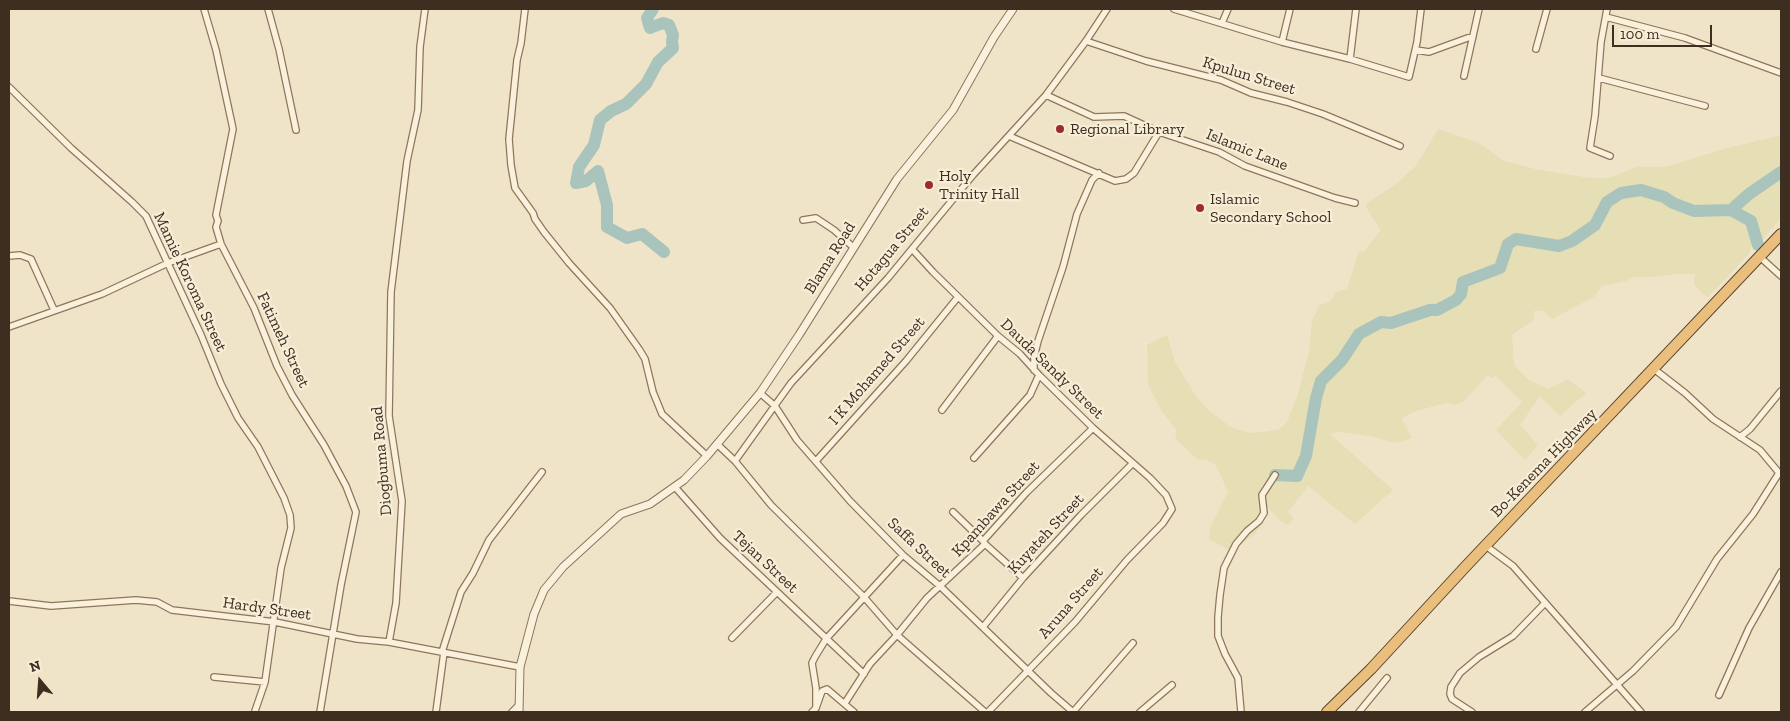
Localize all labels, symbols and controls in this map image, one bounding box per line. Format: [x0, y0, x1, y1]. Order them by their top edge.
scale bar [1615, 15, 1715, 47]
text: 100 m [1620, 25, 1659, 43]
street label: Kpulun Street [1200, 53, 1298, 99]
place label: Regional Library [1070, 119, 1185, 139]
marker: Regional Library [1054, 123, 1066, 135]
street label: Islamic Lane [1203, 125, 1291, 175]
place label: Holy Trinity Hall [939, 166, 1019, 204]
marker: Holy Trinity Hall [923, 179, 935, 191]
place label: Islamic Secondary School [1210, 189, 1331, 227]
marker: Islamic Secondary School [1194, 202, 1206, 214]
street label: Hotagua Street [851, 203, 933, 295]
street label: Mamie Koroma Street [149, 209, 231, 355]
street label: Blama Road [800, 219, 860, 297]
street label: Fatimeh Street [253, 289, 313, 391]
street label: I K Mohamed Street [825, 313, 929, 429]
street label: Dauda Sandy Street [996, 315, 1108, 423]
street label: Bo-Kenema Highway [1487, 404, 1601, 522]
street label: Diogbuma Road [368, 405, 396, 517]
street label: Kpambawa Street [948, 457, 1044, 561]
street label: Kuyateh Street [1004, 490, 1088, 578]
street label: Saffa Street [883, 514, 955, 582]
street label: Tejan Street [728, 527, 802, 597]
street label: Aruna Street [1035, 563, 1107, 643]
street label: Hardy Street [222, 593, 312, 625]
north arrow [15, 656, 65, 706]
text: N [28, 657, 43, 676]

